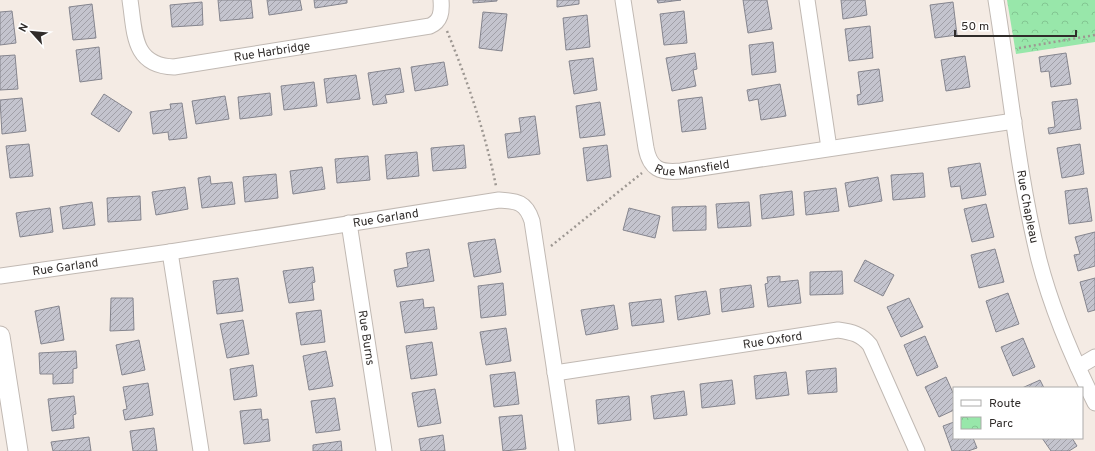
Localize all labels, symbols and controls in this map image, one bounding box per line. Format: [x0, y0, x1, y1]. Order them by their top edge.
north arrow [12, 12, 52, 52]
scale bar [955, 12, 1076, 38]
text: 50 m [961, 19, 989, 35]
text: N [16, 21, 32, 35]
street label: Rue Harbridge [233, 38, 311, 66]
street label: Rue Mansfield [651, 157, 731, 180]
street label: Rue Chapleau [1012, 169, 1042, 245]
street label: Rue Garland [352, 206, 420, 232]
street label: Rue Garland [31, 255, 100, 280]
street label: Rue Burns [353, 309, 378, 366]
street label: Rue Oxford [742, 329, 803, 353]
legend [953, 387, 1083, 439]
text: Route [989, 396, 1021, 412]
text: Parc [989, 416, 1013, 432]

